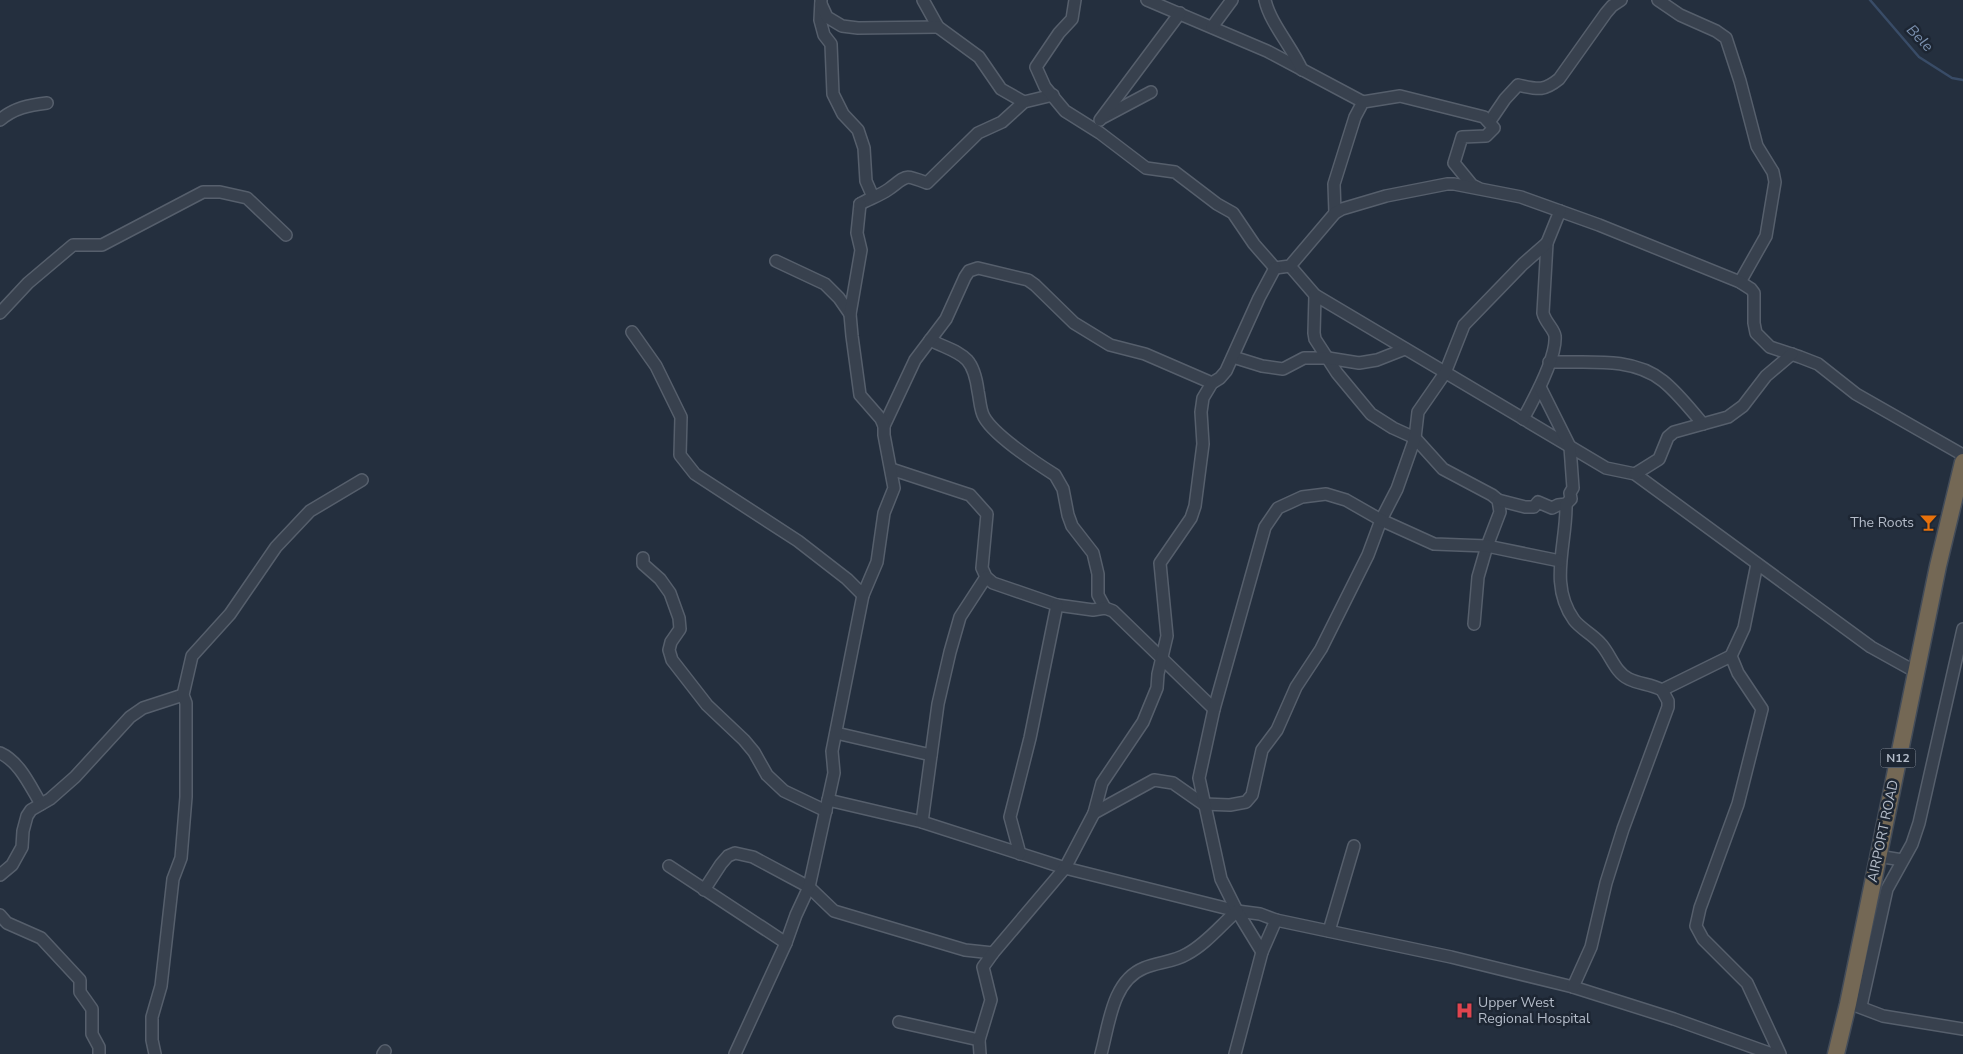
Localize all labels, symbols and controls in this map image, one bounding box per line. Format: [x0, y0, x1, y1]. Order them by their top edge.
water label: Bele [1902, 20, 1938, 56]
bar icon: The Roots [1918, 512, 1938, 532]
place label: The Roots [1850, 513, 1914, 532]
road number: N12 [1880, 748, 1916, 768]
street label: AIRPORT ROAD [1863, 778, 1903, 884]
place label: Upper West Regional Hospital [1478, 993, 1591, 1028]
hospital icon: Upper West Regional Hospital [1454, 1000, 1474, 1020]

